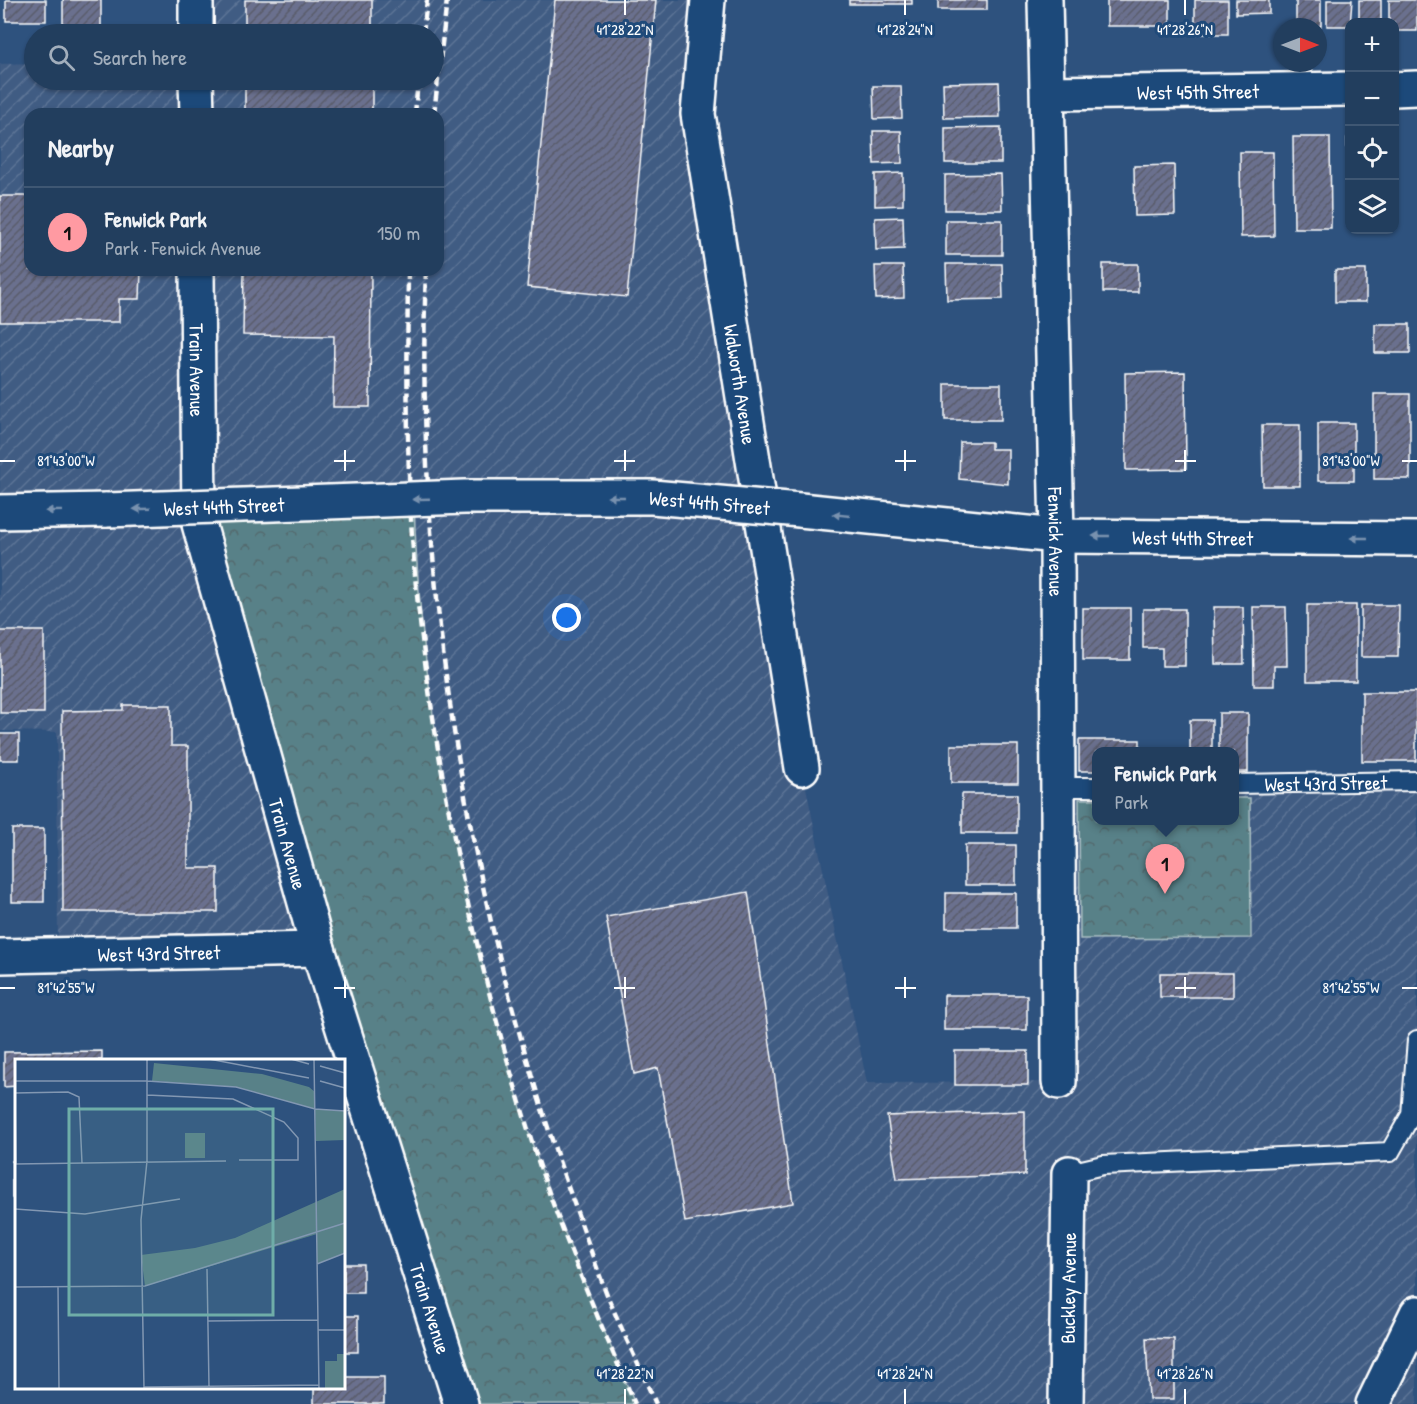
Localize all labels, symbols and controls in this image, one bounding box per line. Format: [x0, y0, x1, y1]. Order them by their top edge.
north arrow [1273, 18, 1327, 72]
map controls [1345, 18, 1399, 234]
button: + [1345, 18, 1399, 72]
text: 41°28'22"N [596, 19, 654, 40]
text: 41°28'24"N [877, 19, 933, 40]
text: 41°28'26"N [1157, 19, 1213, 40]
search box [24, 24, 444, 90]
icon: search [45, 41, 78, 74]
text: Search here [93, 42, 187, 72]
button: − [1345, 72, 1399, 126]
street label: West 45th Street [1137, 77, 1260, 105]
button: locate [1345, 126, 1399, 180]
text: Nearby [48, 130, 114, 165]
button: layers [1345, 180, 1399, 234]
text: Fenwick Park [105, 204, 207, 234]
text: 1 [64, 219, 71, 246]
text: 150 m [377, 219, 420, 246]
text: Park · Fenwick Avenue [105, 234, 261, 261]
street label: Walworth Avenue [718, 322, 764, 446]
street label: Train Avenue [184, 323, 212, 417]
text: 81°43'00"W [37, 450, 95, 471]
text: 81°43'00"W [1322, 450, 1380, 471]
street label: West 44th Street [648, 483, 772, 521]
street label: Fenwick Avenue [1042, 486, 1071, 597]
street label: West 44th Street [163, 490, 286, 521]
one-way arrow [607, 492, 626, 502]
one-way arrow [412, 494, 431, 504]
one-way arrow [133, 505, 152, 514]
one-way arrow [44, 507, 63, 516]
one-way arrow [832, 510, 851, 519]
street label: West 44th Street [1132, 523, 1254, 551]
one-way arrow [1091, 532, 1110, 541]
one-way arrow [1349, 533, 1368, 543]
your location [552, 603, 581, 632]
popup [1092, 747, 1239, 825]
text: Fenwick Park [1115, 758, 1216, 788]
street label: West 43rd Street [1264, 768, 1389, 797]
text: Park [1115, 788, 1148, 815]
street label: Train Avenue [263, 795, 314, 893]
pin: 1 [1146, 844, 1184, 894]
street label: West 43rd Street [97, 938, 222, 967]
text: 81°42'55"W [37, 977, 95, 998]
text: 81°42'55"W [1322, 977, 1380, 998]
inset map [15, 1059, 345, 1389]
street label: Buckley Avenue [1053, 1232, 1082, 1344]
street label: Train Avenue [404, 1260, 458, 1357]
text: 41°28'22"N [596, 1363, 654, 1384]
text: 41°28'24"N [877, 1363, 933, 1384]
text: 41°28'26"N [1157, 1363, 1213, 1384]

